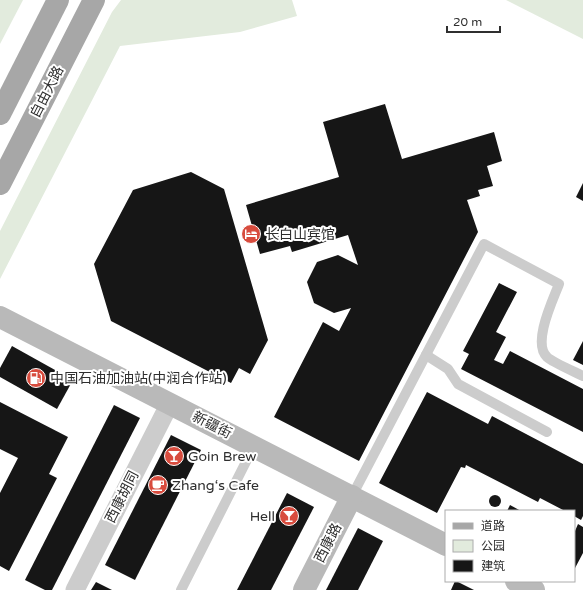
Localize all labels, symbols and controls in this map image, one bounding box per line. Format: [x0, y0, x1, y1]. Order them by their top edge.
scale bar [447, 8, 500, 34]
text: 20 m [453, 15, 482, 29]
street label: 自由大路 [27, 63, 67, 121]
hotel icon: 长白山宾馆 [240, 223, 262, 245]
place label: 长白山宾馆 [265, 226, 335, 243]
fuel station icon: 中国石油加油站(中润合作站) [25, 367, 47, 389]
place label: 中国石油加油站(中润合作站) [50, 370, 227, 387]
street label: 新疆街 [189, 408, 235, 442]
bar icon: Goin Brew [163, 445, 185, 467]
place label: Goin Brew [188, 448, 256, 465]
street label: 西康胡同 [102, 468, 142, 526]
cafe icon: Zhang‘s Cafe [147, 474, 169, 496]
place label: Zhang‘s Cafe [172, 477, 259, 494]
bar icon: Hell [278, 505, 300, 527]
place label: Hell [250, 508, 275, 525]
legend [445, 510, 575, 582]
text: 道路 [481, 519, 505, 533]
street label: 西康路 [311, 520, 345, 566]
text: 公园 [481, 539, 505, 553]
text: 建筑 [481, 559, 505, 573]

